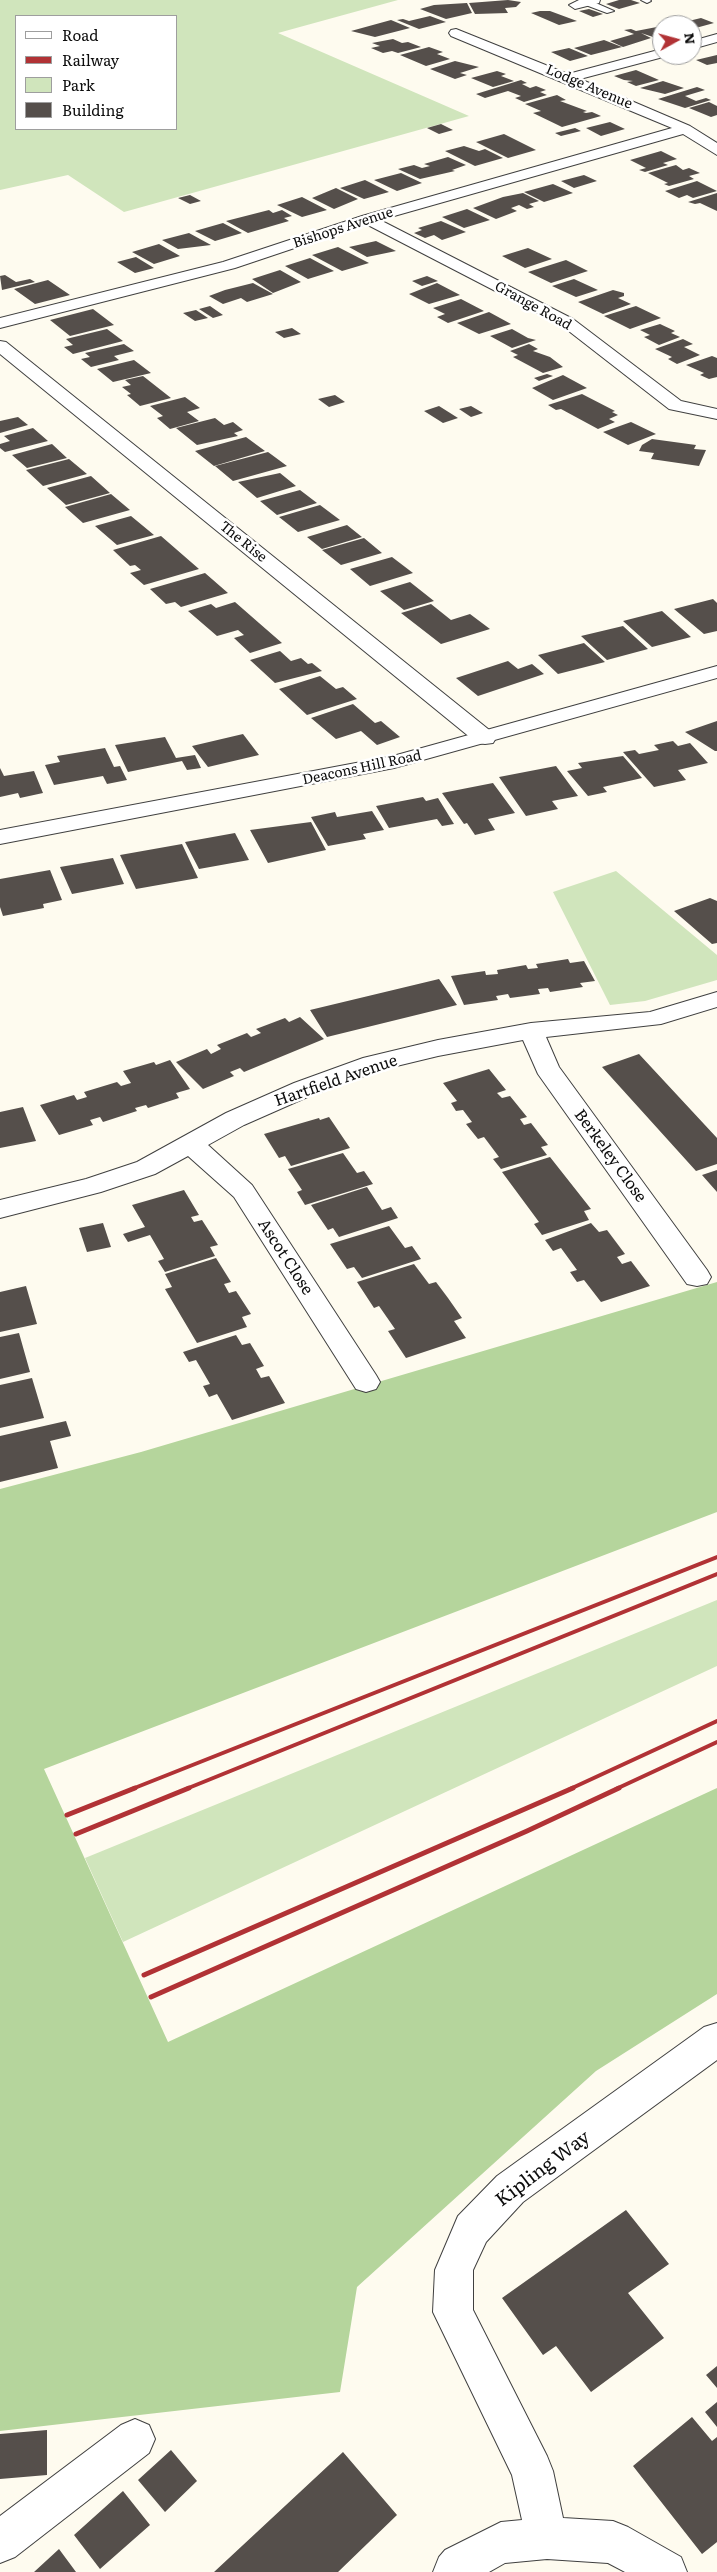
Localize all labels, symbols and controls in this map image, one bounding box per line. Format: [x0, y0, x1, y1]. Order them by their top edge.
legend [15, 15, 178, 130]
north arrow [652, 15, 702, 65]
text: Road [62, 23, 98, 46]
text: N [680, 31, 702, 45]
text: Railway [62, 48, 119, 71]
street label: Lodge Avenue [543, 61, 635, 113]
text: Park [62, 73, 95, 96]
text: Building [62, 98, 124, 121]
street label: Bishops Avenue [291, 204, 395, 252]
street label: Grange Road [492, 278, 574, 334]
street label: The Rise [216, 518, 270, 566]
street label: Deacons Hill Road [301, 747, 423, 789]
street label: Hartfield Avenue [272, 1051, 400, 1111]
street label: Berkeley Close [570, 1106, 650, 1206]
street label: Ascot Close [253, 1215, 317, 1299]
street label: Kipling Way [491, 2126, 595, 2212]

